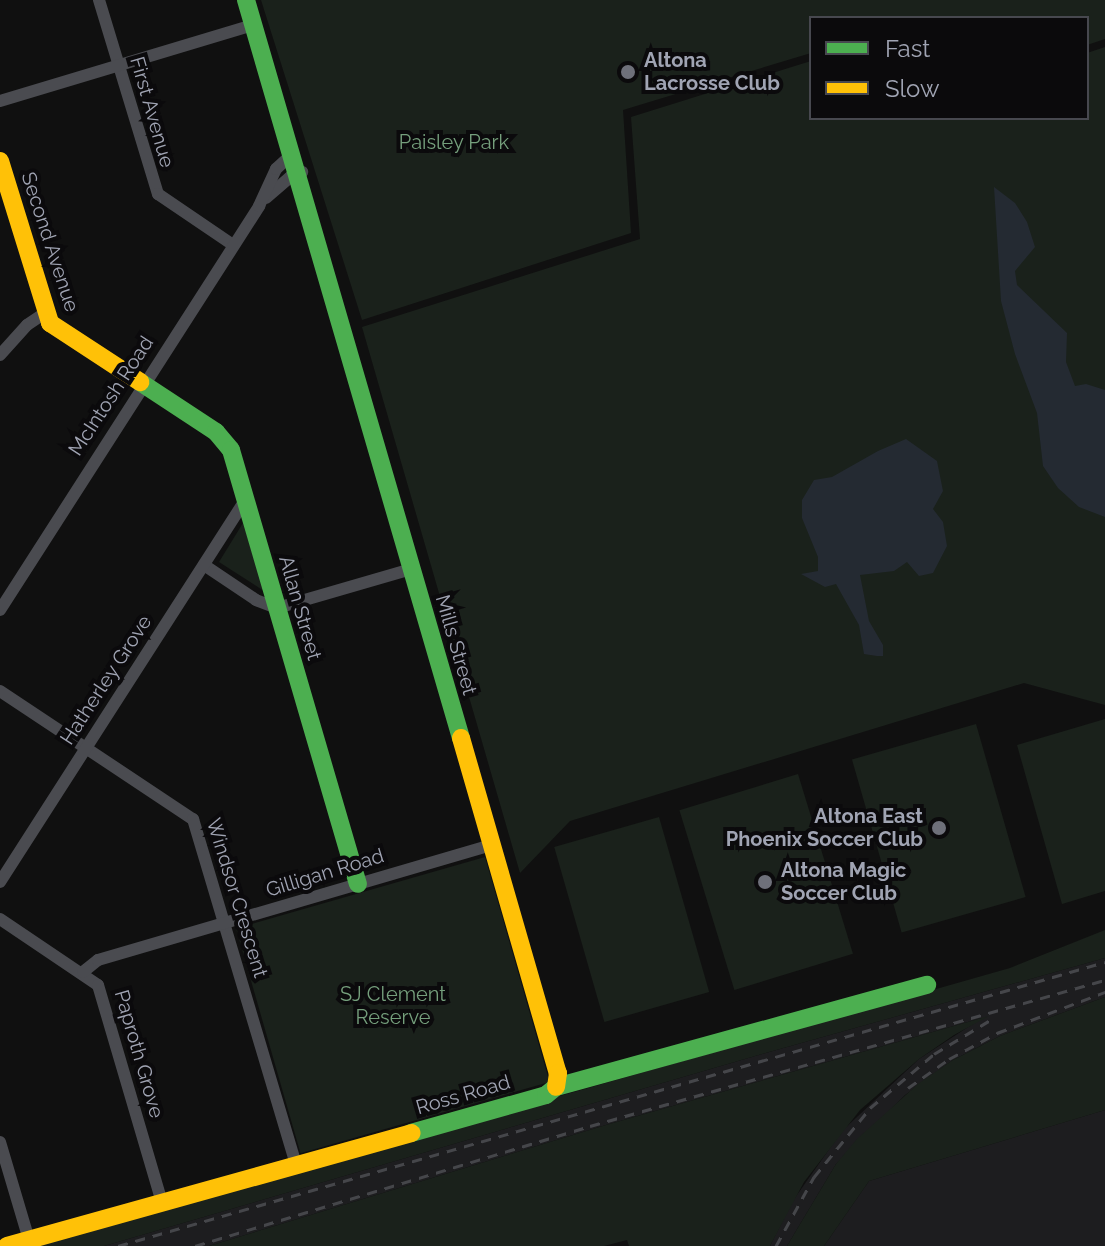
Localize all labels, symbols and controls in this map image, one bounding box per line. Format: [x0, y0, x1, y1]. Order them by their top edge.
legend [809, 16, 1089, 120]
text: Fast [885, 34, 930, 63]
place label: Altona Lacrosse Club [644, 48, 780, 95]
street label: First Avenue [125, 54, 179, 170]
marker: Altona Lacrosse Club [619, 63, 637, 81]
text: Slow [885, 74, 939, 103]
park label: Paisley Park [399, 130, 509, 154]
street label: Second Avenue [16, 169, 84, 315]
street label: McIntosh Road [63, 332, 159, 460]
street label: Allan Street [274, 553, 326, 663]
street label: Mills Street [430, 592, 482, 698]
street label: Hatherley Grove [55, 611, 157, 749]
place label: Altona East Phoenix Soccer Club [725, 804, 923, 851]
street label: Windsor Crescent [201, 815, 273, 981]
marker: Altona East Phoenix Soccer Club [930, 819, 948, 837]
street label: Gilligan Road [263, 844, 387, 902]
place label: Altona Magic Soccer Club [781, 858, 906, 905]
marker: Altona Magic Soccer Club [756, 873, 774, 891]
park label: SJ Clement Reserve [340, 982, 446, 1029]
street label: Paproth Grove [109, 987, 169, 1121]
street label: Ross Road [413, 1070, 513, 1120]

